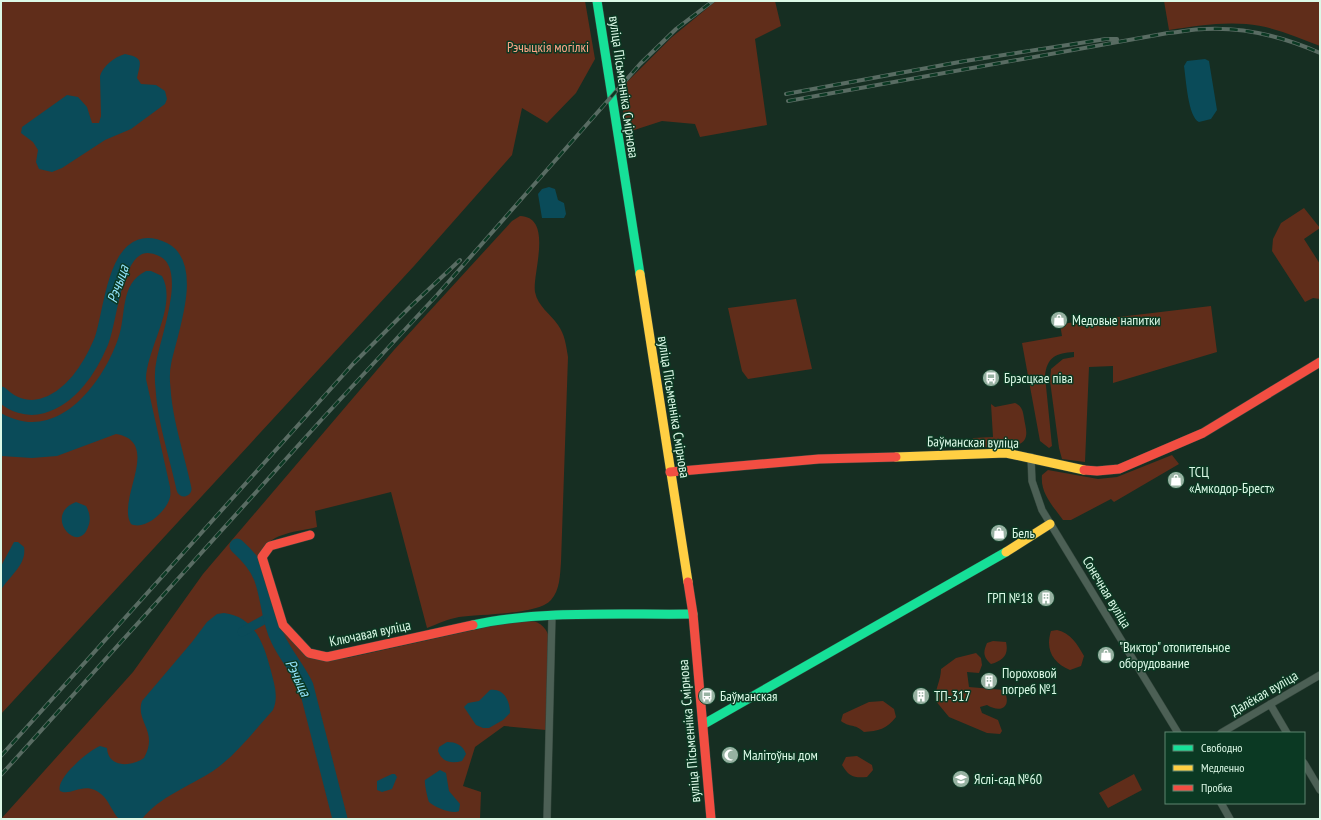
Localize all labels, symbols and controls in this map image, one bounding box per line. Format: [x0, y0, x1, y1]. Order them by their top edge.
street label: вуліца Пісьменніка Смірнова [605, 15, 643, 159]
park label: Рэчыцкія могілкі [507, 38, 589, 56]
water label: Рэчыца [102, 262, 133, 305]
shop icon: Медовые напитки [1049, 310, 1069, 330]
place label: Медовые напитки [1072, 311, 1160, 329]
street label: вуліца Пісьменніка Смірнова [654, 335, 694, 479]
bus stop icon: Брэсцкае піва [981, 368, 1001, 388]
place label: Брэсцкае піва [1004, 369, 1073, 387]
street label: Баўманская вуліца [927, 432, 1019, 452]
place label: ТСЦ «Амкодор-Брест» [1189, 463, 1275, 497]
shop icon: ТСЦ «Амкодор-Брест» [1166, 470, 1186, 490]
shop icon: Бель [989, 523, 1009, 543]
place label: Бель [1012, 524, 1035, 542]
street label: Сонечная вуліца [1078, 553, 1136, 631]
building icon: ГРП №18 [1036, 588, 1056, 608]
place label: ГРП №18 [987, 589, 1033, 607]
street label: Ключавая вуліца [328, 616, 412, 650]
place label: "Виктор" отопительное оборудование [1119, 638, 1230, 672]
shop icon: "Виктор" отопительное оборудование [1096, 645, 1116, 665]
water label: Рэчыца [281, 656, 316, 700]
street label: вуліца Пісьменніка Смірнова [674, 659, 704, 803]
place label: Пороховой погреб №1 [1002, 664, 1057, 698]
street label: Далёкая вуліца [1227, 666, 1301, 720]
building icon: Пороховой погреб №1 [979, 671, 999, 691]
bus stop icon: Баўманская [697, 686, 717, 706]
building icon: ТП-317 [911, 686, 931, 706]
place label: Баўманская [720, 687, 778, 705]
place label: ТП-317 [934, 687, 971, 705]
legend [1165, 732, 1305, 804]
text: Свободно [1201, 740, 1243, 755]
mosque icon: Малітоўны дом [720, 745, 740, 765]
place label: Малітоўны дом [743, 746, 818, 764]
text: Медленно [1201, 760, 1244, 775]
school or university icon: Яслі-сад №60 [951, 769, 971, 789]
place label: Яслі-сад №60 [974, 770, 1042, 788]
text: Пробка [1201, 780, 1233, 795]

